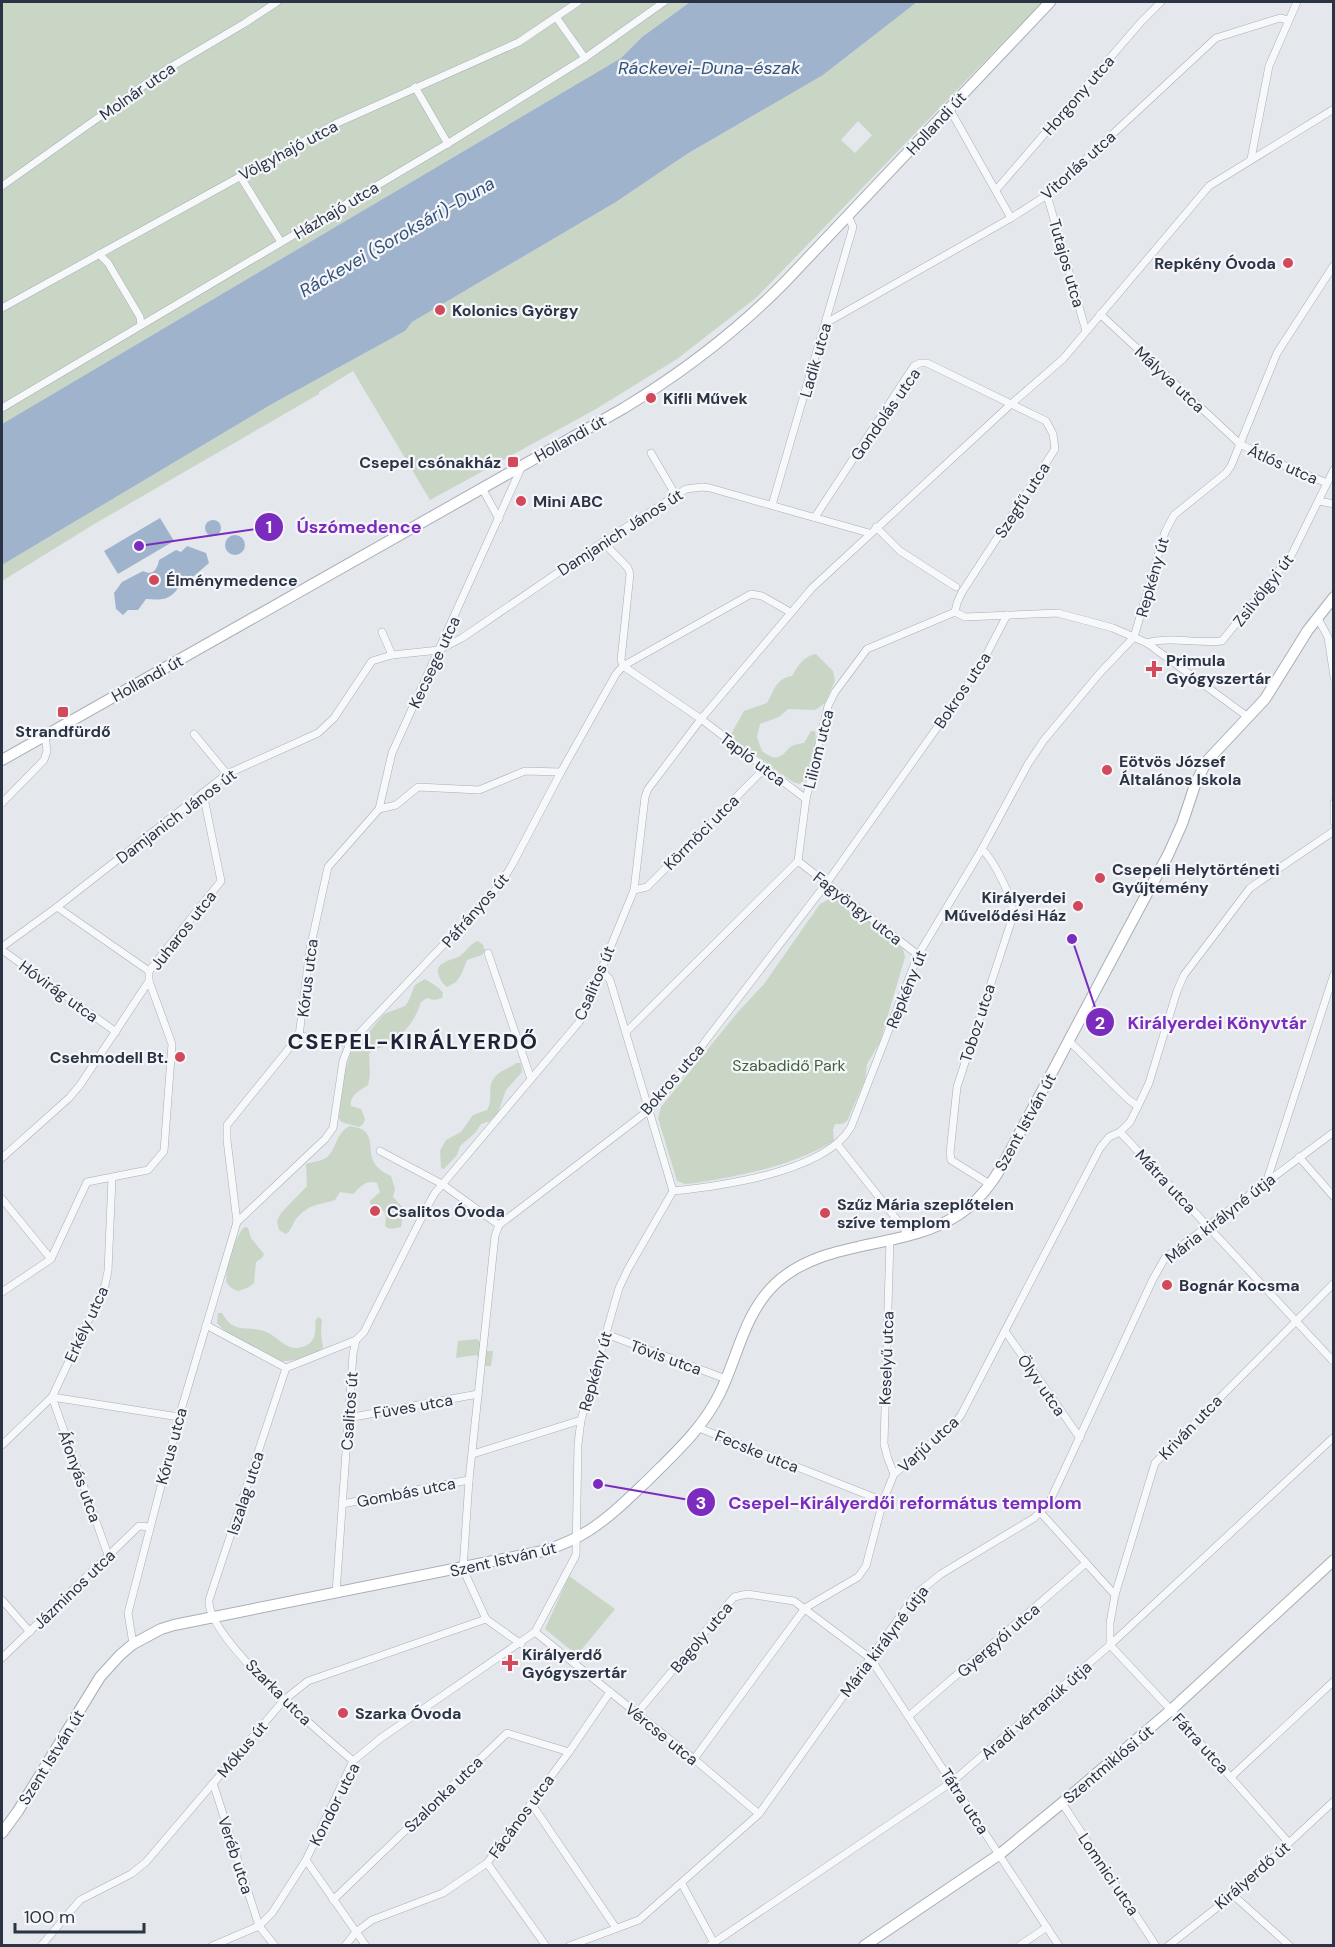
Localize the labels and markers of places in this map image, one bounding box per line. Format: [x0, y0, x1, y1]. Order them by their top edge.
place label: Repkény Óvoda [1154, 253, 1276, 274]
marker: Repkény Óvoda [1281, 256, 1295, 270]
place label: Kolonics György [452, 300, 579, 321]
marker: Kolonics György [433, 303, 447, 317]
place label: Kifli Művek [663, 388, 749, 409]
marker: Kifli Művek [644, 391, 658, 405]
place label: Csepel csónakház [359, 452, 501, 473]
marker: Csepel csónakház [506, 455, 520, 469]
place label: Mini ABC [533, 491, 603, 512]
marker: Mini ABC [514, 494, 528, 508]
callout: Úszómedence [254, 509, 433, 545]
place label: Élménymedence [166, 570, 298, 591]
marker: Élménymedence [147, 573, 161, 587]
place label: Primula Gyógyszertár [1166, 650, 1271, 689]
marker: Primula Gyógyszertár [1147, 662, 1161, 676]
marker: Strandfürdő [56, 705, 70, 719]
place label: Strandfürdő [15, 721, 111, 742]
place label: Eötvös József Általános Iskola [1119, 751, 1241, 790]
marker: Eötvös József Általános Iskola [1100, 763, 1114, 777]
place label: Csepeli Helytörténeti Gyűjtemény [1112, 859, 1280, 898]
marker: Csepeli Helytörténeti Gyűjtemény [1093, 871, 1107, 885]
place label: Királyerdei Művelődési Ház [944, 887, 1066, 926]
marker: Királyerdei Művelődési Ház [1071, 899, 1085, 913]
callout: Királyerdei Könyvtár [1085, 1004, 1318, 1040]
place label: Csehmodell Bt. [50, 1047, 168, 1068]
marker: Csehmodell Bt. [173, 1050, 187, 1064]
place label: Szűz Mária szeplőtelen szíve templom [837, 1194, 1014, 1233]
place label: Csalitos Óvoda [387, 1201, 505, 1222]
marker: Csalitos Óvoda [368, 1204, 382, 1218]
marker: Szűz Mária szeplőtelen szíve templom [818, 1206, 832, 1220]
place label: Bognár Kocsma [1179, 1275, 1300, 1296]
marker: Bognár Kocsma [1160, 1278, 1174, 1292]
callout: Csepel-Királyerdői református templom [686, 1484, 1094, 1520]
place label: Királyerdő Gyógyszertár [522, 1644, 627, 1683]
marker: Királyerdő Gyógyszertár [503, 1656, 517, 1670]
place label: Szarka Óvoda [355, 1703, 461, 1724]
marker: Szarka Óvoda [336, 1706, 350, 1720]

